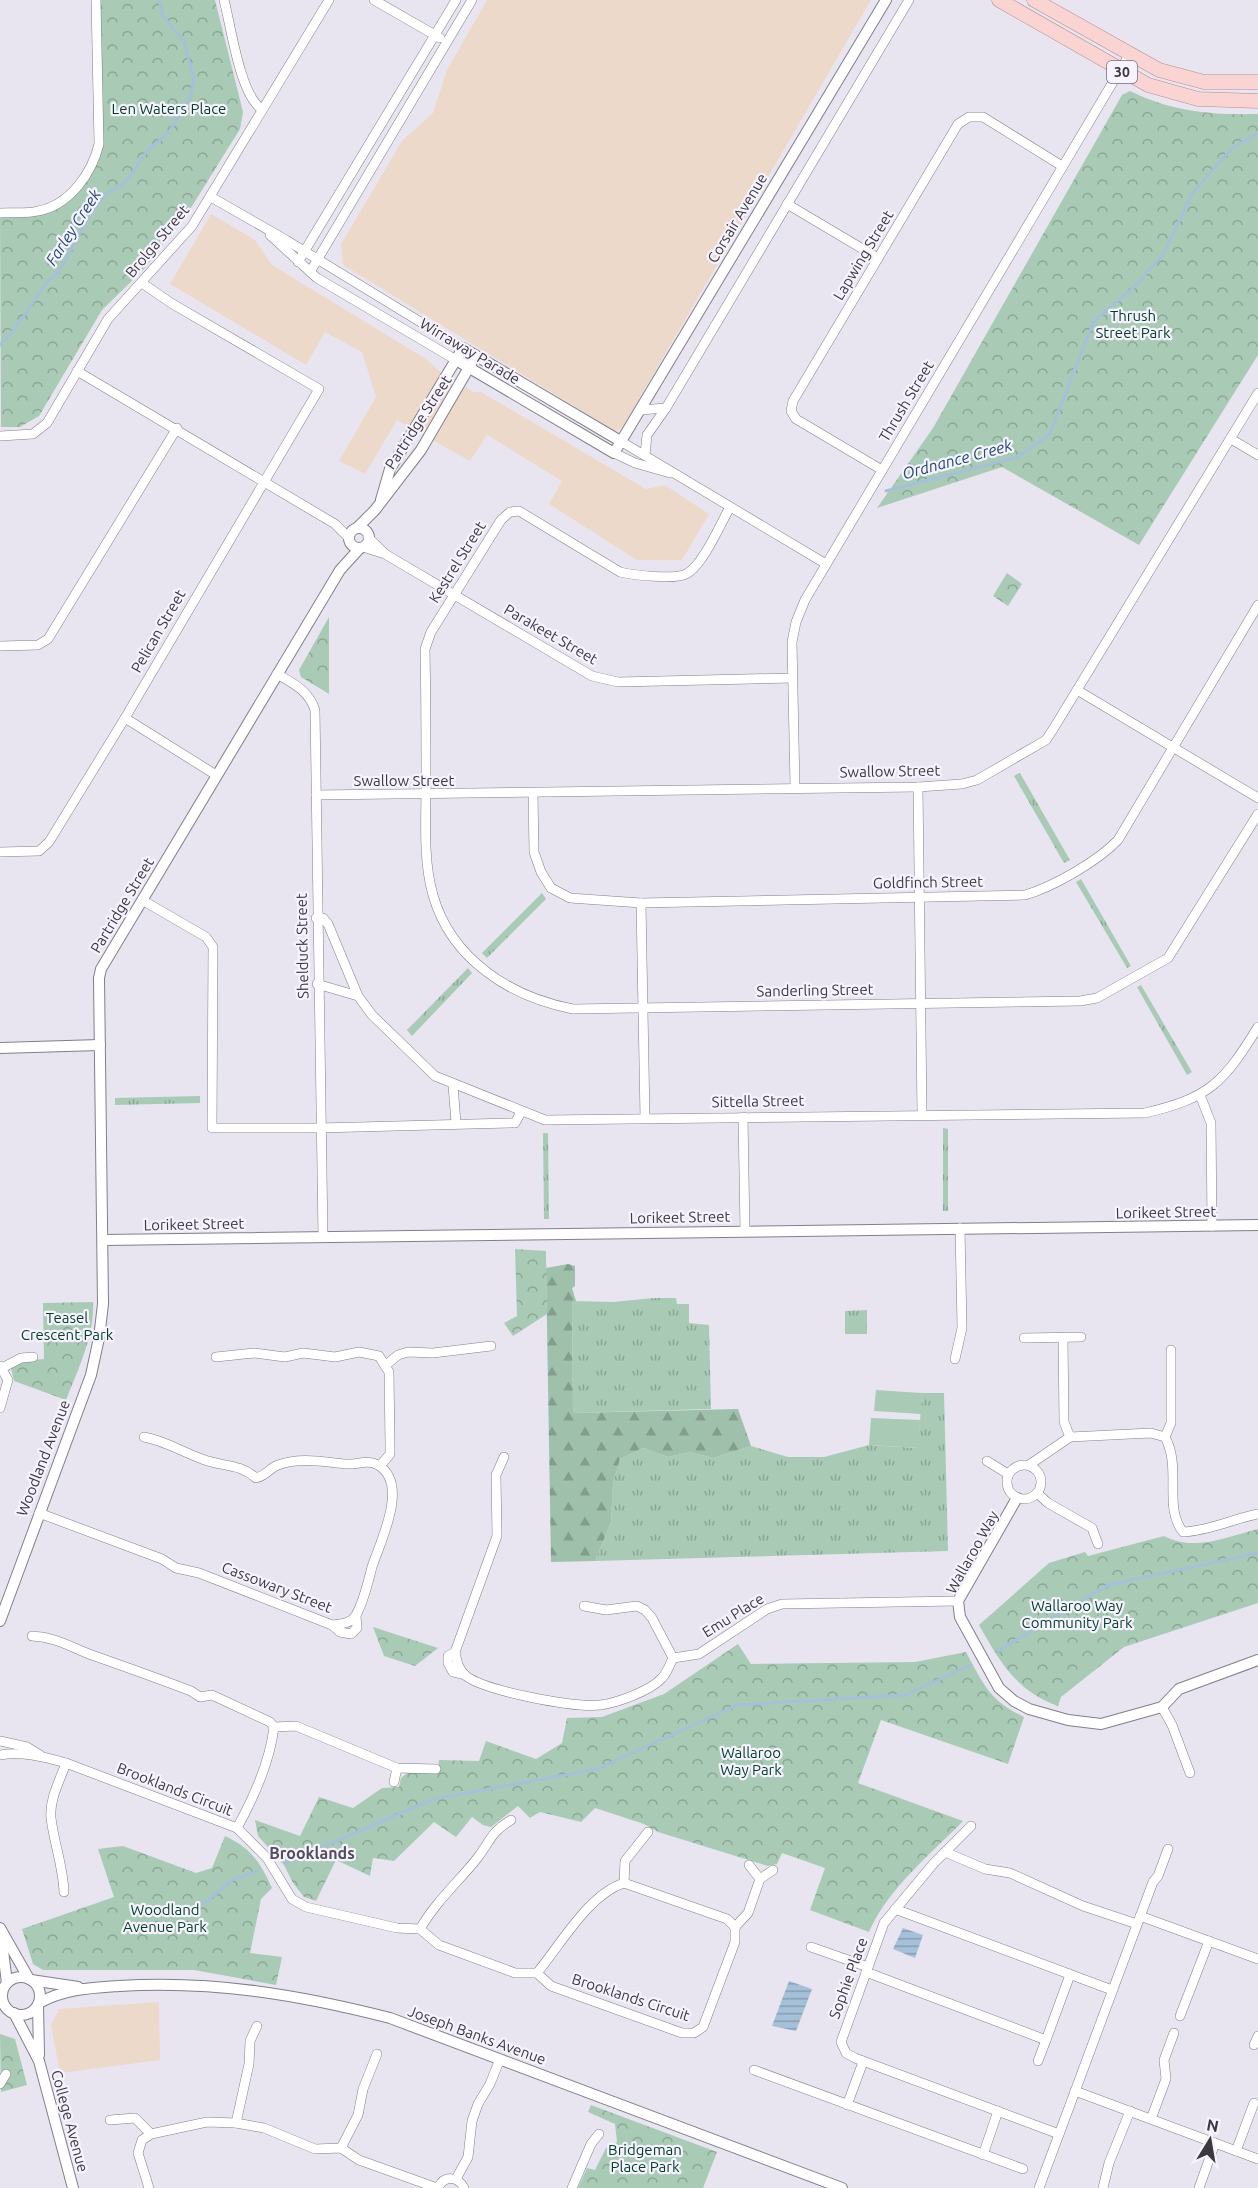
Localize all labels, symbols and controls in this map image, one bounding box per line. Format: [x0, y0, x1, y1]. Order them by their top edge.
road number: 30 [1107, 61, 1137, 83]
park label: Len Waters Place [112, 100, 226, 117]
street label: Corsair Avenue [704, 170, 770, 266]
water label: Farley Creek [42, 185, 105, 268]
street label: Brolga Street [122, 201, 192, 281]
street label: Lapwing Street [829, 207, 897, 303]
park label: Thrush Street Park [1095, 307, 1171, 341]
street label: Wirraway Parade [417, 314, 523, 388]
street label: Thrush Street [875, 357, 937, 445]
street label: Partridge Street [381, 372, 455, 472]
water label: Ordnance Creek [900, 435, 1015, 482]
street label: Kestrel Street [425, 518, 489, 606]
street label: Pelican Street [127, 586, 189, 676]
street label: Parakeet Street [501, 600, 601, 668]
street label: Swallow Street [839, 762, 941, 780]
street label: Swallow Street [354, 772, 454, 789]
street label: Partridge Street [87, 854, 157, 956]
street label: Goldfinch Street [873, 873, 983, 891]
street label: Shelduck Street [293, 893, 311, 999]
street label: Sanderling Street [756, 980, 874, 1000]
street label: Sittella Street [712, 1092, 804, 1110]
street label: Lorikeet Street [1115, 1203, 1217, 1221]
street label: Lorikeet Street [629, 1208, 731, 1226]
street label: Lorikeet Street [143, 1215, 245, 1233]
park label: Teasel Crescent Park [21, 1309, 114, 1343]
street label: Woodland Avenue [13, 1398, 73, 1518]
street label: Wallaroo Way [942, 1508, 1002, 1596]
street label: Cassowary Street [220, 1558, 335, 1616]
street label: Emu Place [699, 1589, 767, 1641]
park label: Wallaroo Way Community Park [1021, 1597, 1133, 1631]
park label: Wallaroo Way Park [720, 1744, 782, 1778]
street label: Brooklands Circuit [115, 1759, 235, 1819]
district label: Brooklands [269, 1844, 355, 1862]
park label: Woodland Avenue Park [123, 1901, 207, 1935]
street label: Sophie Place [825, 1935, 871, 2021]
street label: Brooklands Circuit [570, 1970, 692, 2024]
street label: Joseph Banks Avenue [406, 2002, 548, 2068]
street label: College Avenue [48, 2068, 92, 2174]
north arrow [1180, 2110, 1240, 2170]
text: N [1205, 2115, 1220, 2135]
park label: Bridgeman Place Park [608, 2141, 682, 2175]

